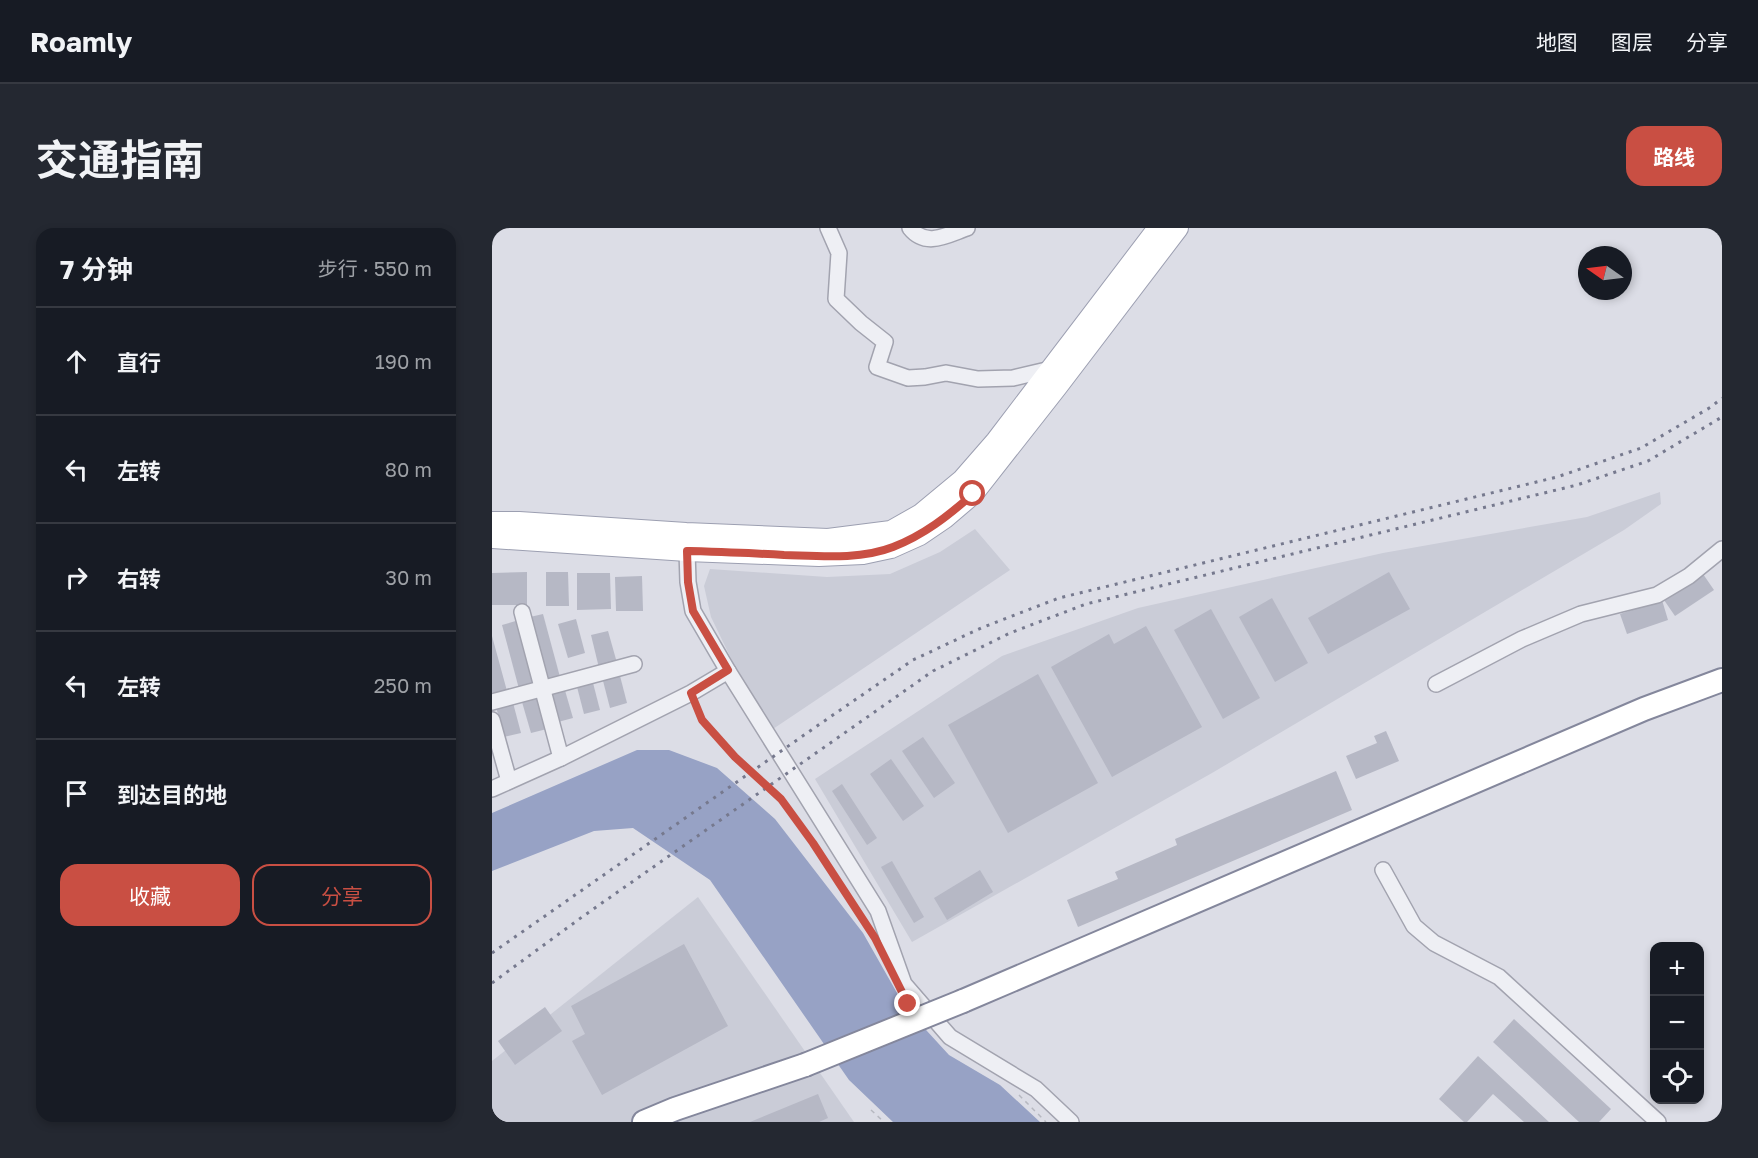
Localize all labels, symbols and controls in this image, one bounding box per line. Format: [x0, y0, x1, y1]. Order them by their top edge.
text: Roamly [30, 25, 132, 58]
text: 地图 [1536, 29, 1578, 55]
text: 图层 [1611, 29, 1653, 55]
text: 分享 [1686, 29, 1728, 55]
button: 路线 [1626, 126, 1722, 186]
text: 交通指南 [36, 134, 204, 184]
north arrow [1578, 246, 1632, 300]
text: 7 分钟 [60, 254, 133, 285]
text: 步行 · 550 m [318, 256, 432, 280]
icon: ahead [60, 345, 93, 378]
text: 直行 [117, 349, 161, 376]
text: 190 m [375, 349, 432, 373]
icon: left [60, 453, 93, 486]
text: 左转 [117, 457, 161, 484]
text: 80 m [385, 457, 432, 481]
route start [959, 480, 985, 506]
icon: right [60, 561, 93, 594]
text: 右转 [117, 565, 161, 592]
text: 30 m [385, 565, 432, 589]
icon: left [60, 669, 93, 702]
text: 左转 [117, 673, 161, 700]
text: 250 m [374, 673, 432, 697]
icon: arrive [60, 777, 93, 810]
text: 到达目的地 [117, 781, 227, 808]
button: 收藏 [60, 864, 240, 926]
button: 分享 [252, 864, 432, 926]
map controls [1650, 942, 1704, 1104]
button: + [1650, 942, 1704, 996]
route end [894, 990, 920, 1016]
button: − [1650, 996, 1704, 1050]
button: locate [1650, 1050, 1704, 1104]

